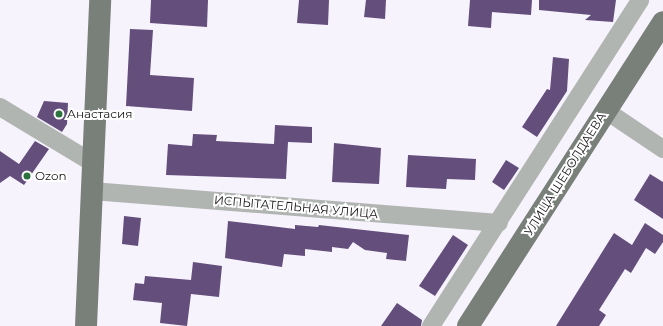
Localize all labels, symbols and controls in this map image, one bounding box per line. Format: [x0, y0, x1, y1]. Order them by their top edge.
place label: Анастасия [67, 107, 133, 121]
marker: Анастасия [54, 109, 64, 119]
street label: УЛИЦА ШЕБОЛДАЕВА [521, 110, 609, 238]
place label: Ozon [35, 169, 67, 183]
marker: Ozon [22, 171, 32, 181]
street label: ИСПЫТАТЕЛЬНАЯ УЛИЦА [213, 193, 379, 221]

